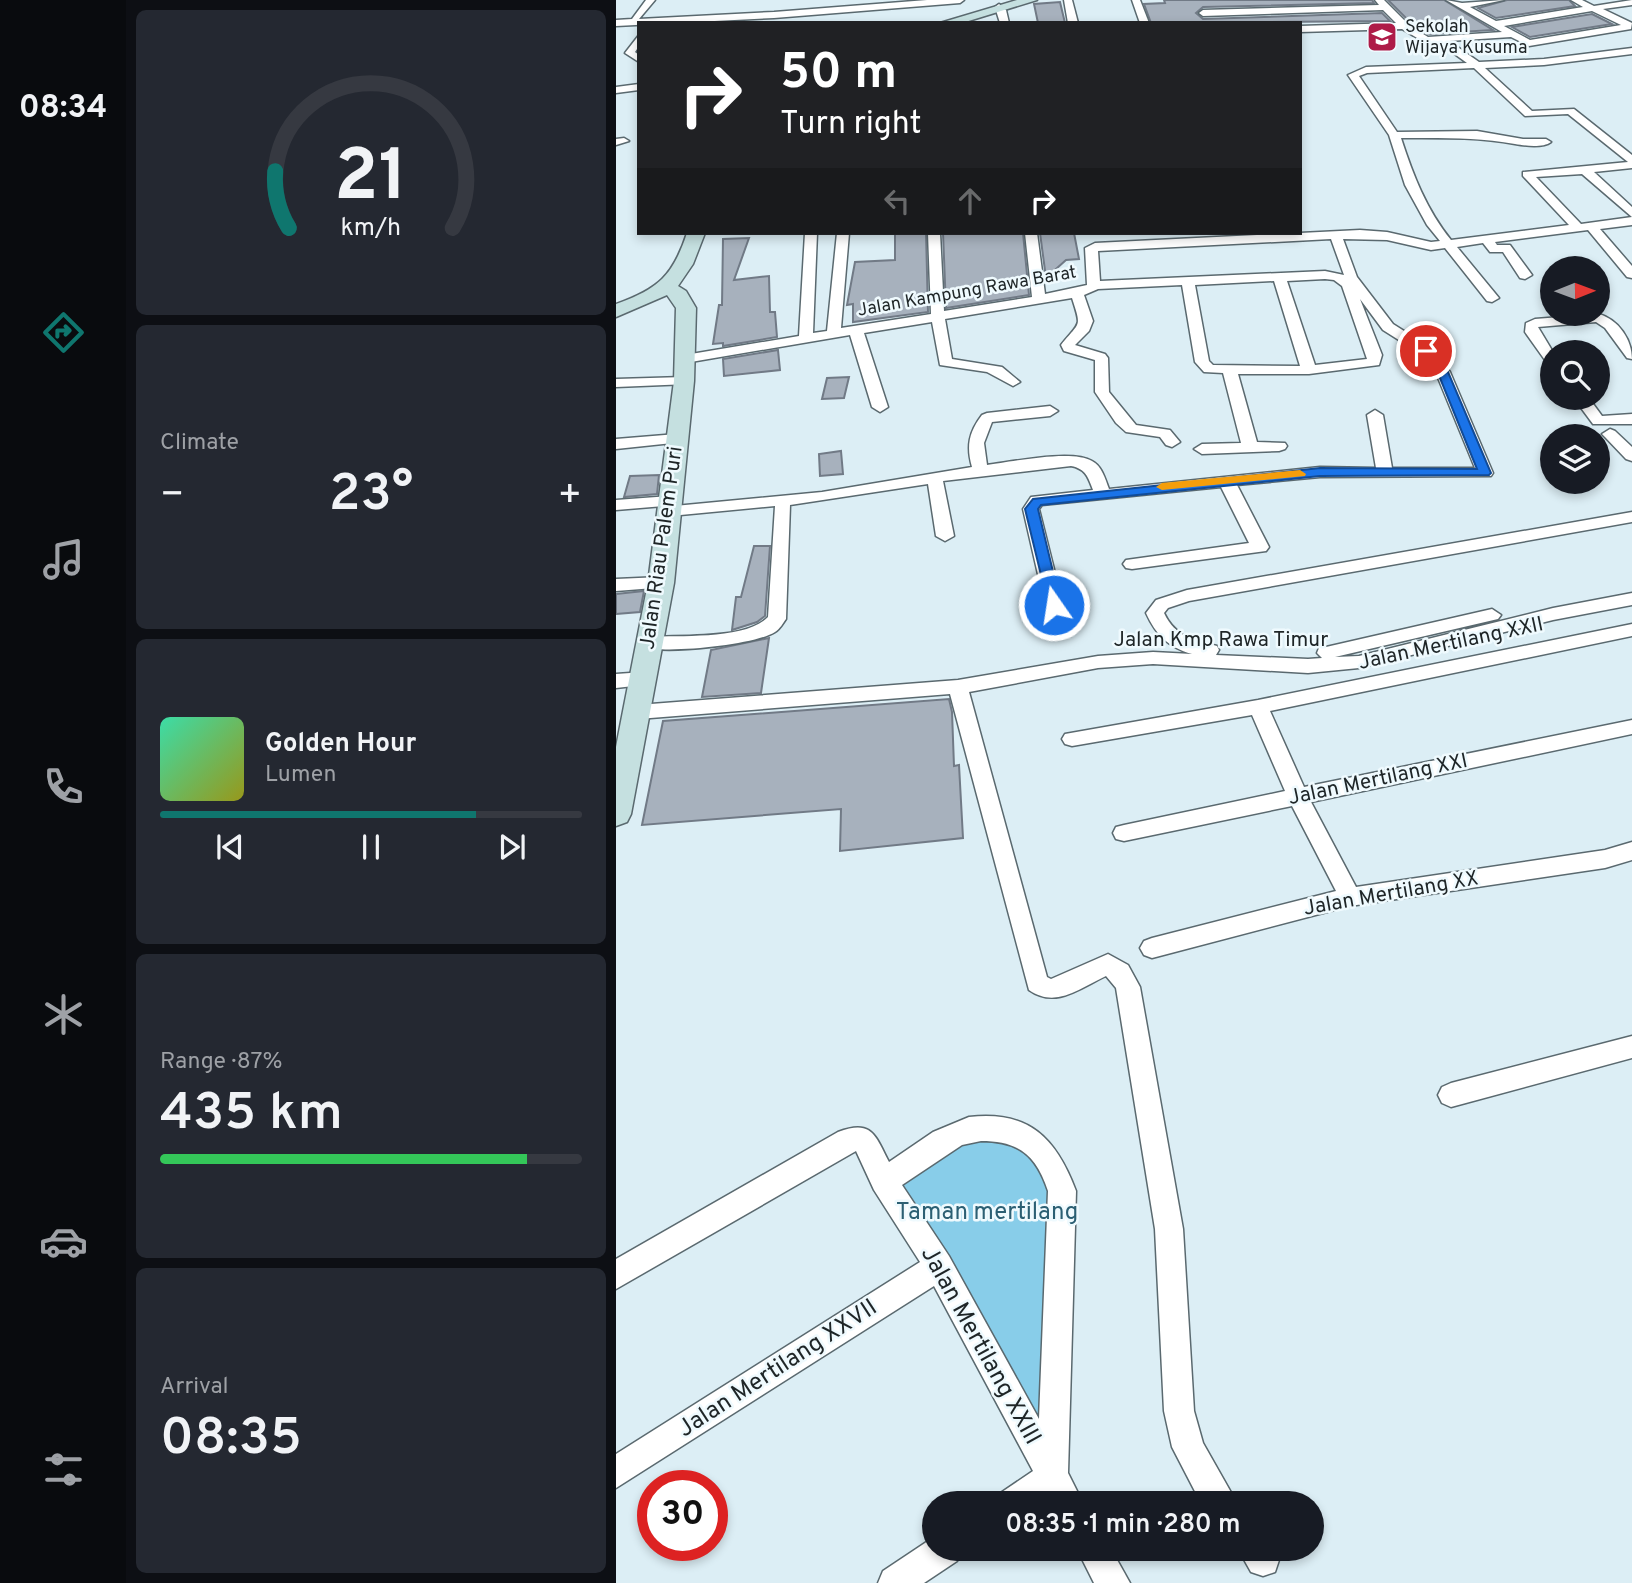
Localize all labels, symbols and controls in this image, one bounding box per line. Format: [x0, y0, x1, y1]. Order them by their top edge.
place label: Sekolah Wijaya Kusuma [1405, 16, 1527, 60]
school or university icon: Sekolah Wijaya Kusuma [1365, 20, 1399, 54]
text: 50 m [780, 44, 897, 106]
icon: right [665, 49, 756, 140]
text: 08:34 [19, 89, 107, 129]
text: Turn right [780, 105, 922, 145]
text: 21 [334, 135, 408, 227]
icon: left [878, 182, 916, 220]
icon: ahead [951, 182, 989, 220]
icon: right [1024, 182, 1062, 220]
text: km/h [341, 213, 401, 245]
north arrow [1540, 256, 1610, 326]
map controls [1540, 256, 1610, 494]
street label: Jalan Kampung Rawa Barat [856, 261, 1078, 323]
icon: directions [39, 308, 88, 357]
pin [1396, 321, 1456, 381]
icon: arrive [1407, 332, 1445, 370]
button: search [1540, 340, 1610, 410]
button: layers [1540, 424, 1610, 494]
text: Climate [160, 429, 239, 458]
street label: Jalan Riau Palem Puri [634, 445, 690, 651]
text: 23° [329, 463, 413, 529]
text: − [160, 472, 185, 521]
text: + [557, 472, 582, 521]
icon: music [39, 535, 88, 584]
position arrow [1017, 568, 1091, 642]
street label: Jalan Mertilang XXII [1356, 611, 1546, 677]
street label: Jalan Kmp Rawa Timur [1114, 627, 1328, 654]
text: Golden Hour [265, 728, 416, 761]
street label: Jalan Mertilang XXI [1286, 748, 1470, 812]
text: Lumen [265, 761, 336, 790]
icon: phone [39, 762, 88, 811]
icon: previous [211, 828, 249, 866]
icon: pause [352, 828, 390, 866]
icon: next [493, 828, 531, 866]
street label: Jalan Mertilang XX [1301, 865, 1481, 923]
icon: climate [39, 990, 88, 1039]
text: Range · 87% [160, 1048, 283, 1077]
text: 435 km [160, 1082, 343, 1148]
park label: Taman mertilang [896, 1198, 1078, 1228]
icon: car [39, 1217, 88, 1266]
street label: Jalan Mertilang XXIII [913, 1242, 1047, 1450]
street label: Jalan Mertilang XXVII [673, 1293, 883, 1445]
text: Arrival [160, 1373, 229, 1402]
text: 08:35 [160, 1407, 302, 1473]
icon: filters [39, 1445, 88, 1494]
speed limit sign: 30 [637, 1470, 728, 1561]
text: 08:35 · 1 min · 280 m [1005, 1509, 1241, 1542]

